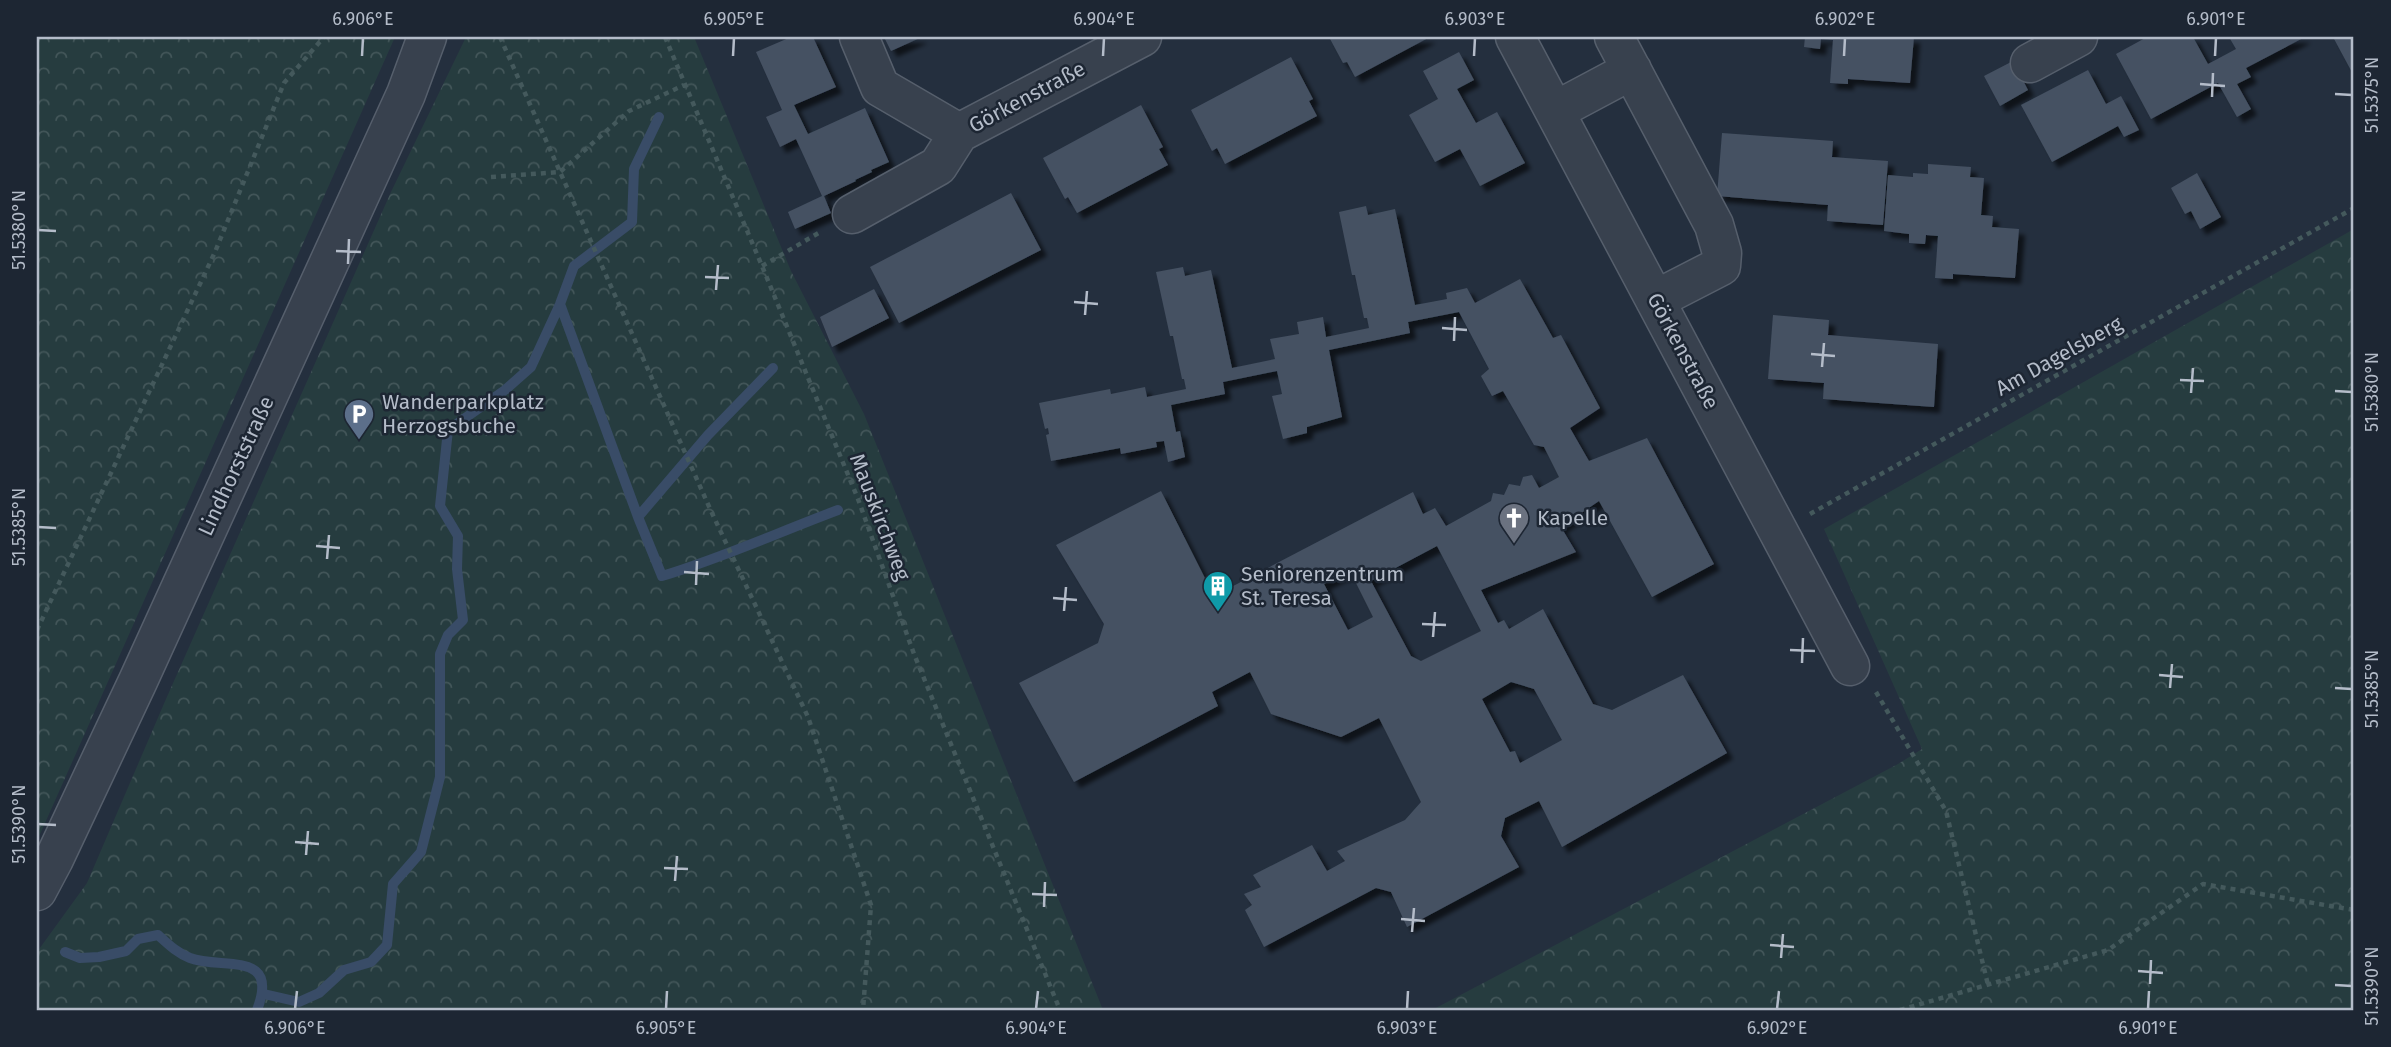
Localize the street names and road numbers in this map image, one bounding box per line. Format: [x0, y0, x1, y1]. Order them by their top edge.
street label: Görkenstraße [964, 55, 1090, 139]
street label: Görkenstraße [1641, 288, 1725, 414]
street label: Am Dagelsberg [1991, 310, 2127, 401]
street label: Lindhorststraße [192, 392, 280, 540]
street label: Mauskirchweg [844, 450, 916, 584]

